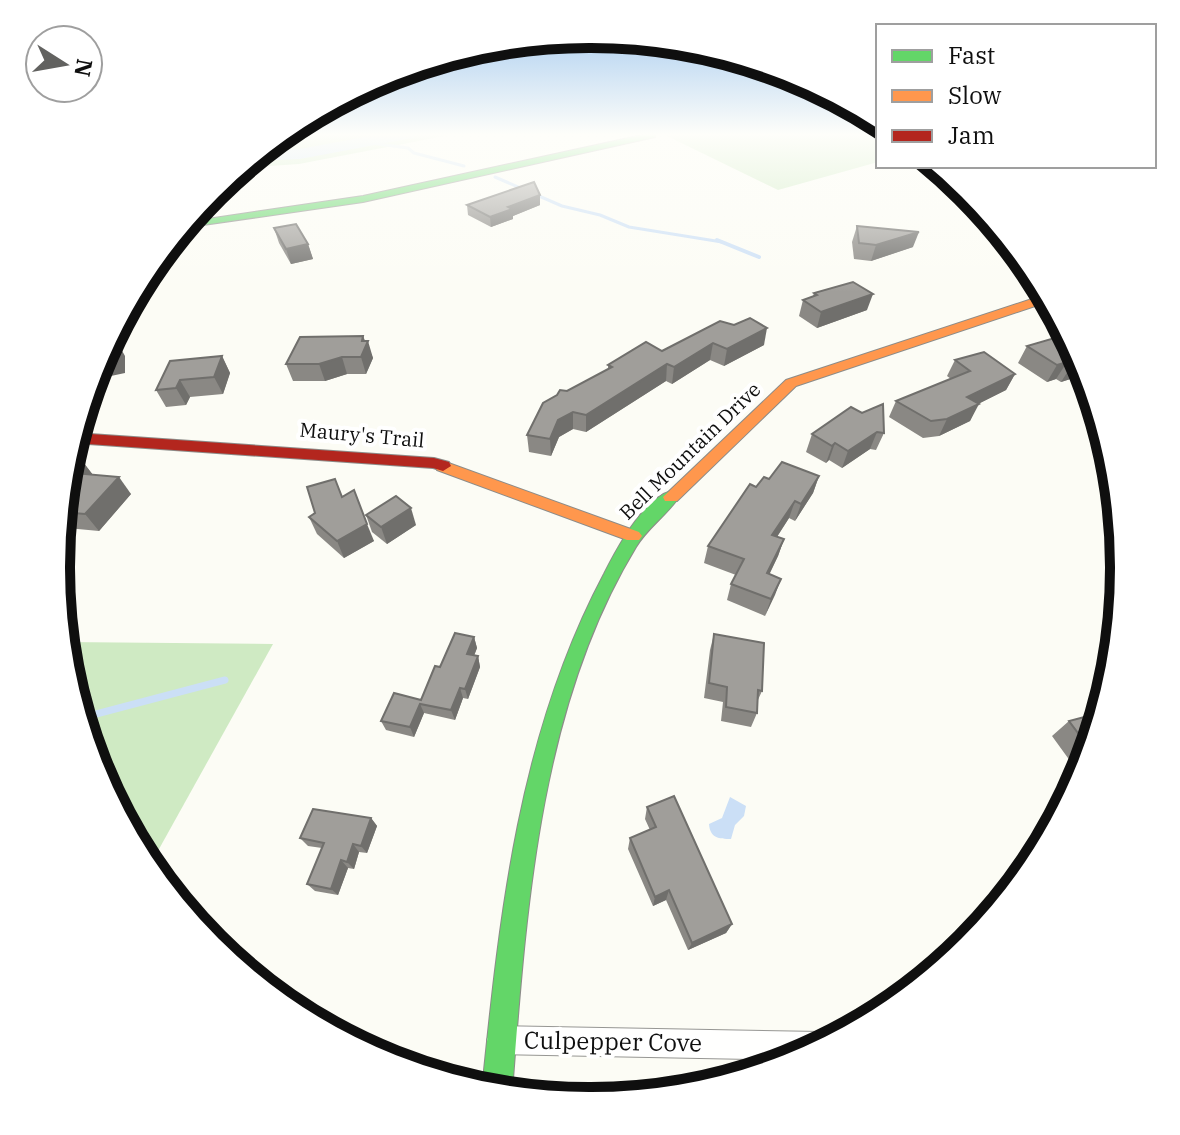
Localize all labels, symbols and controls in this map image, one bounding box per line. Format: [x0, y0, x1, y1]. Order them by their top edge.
north arrow [24, 24, 104, 104]
legend [876, 24, 1156, 168]
text: Fast [948, 39, 995, 71]
text: N [68, 57, 100, 79]
text: Slow [948, 79, 1002, 111]
text: Jam [948, 119, 995, 151]
street label: Bell Mountain Drive [613, 376, 766, 525]
street label: Maury's Trail [298, 416, 426, 453]
street label: Culpepper Cove [524, 1023, 702, 1059]

